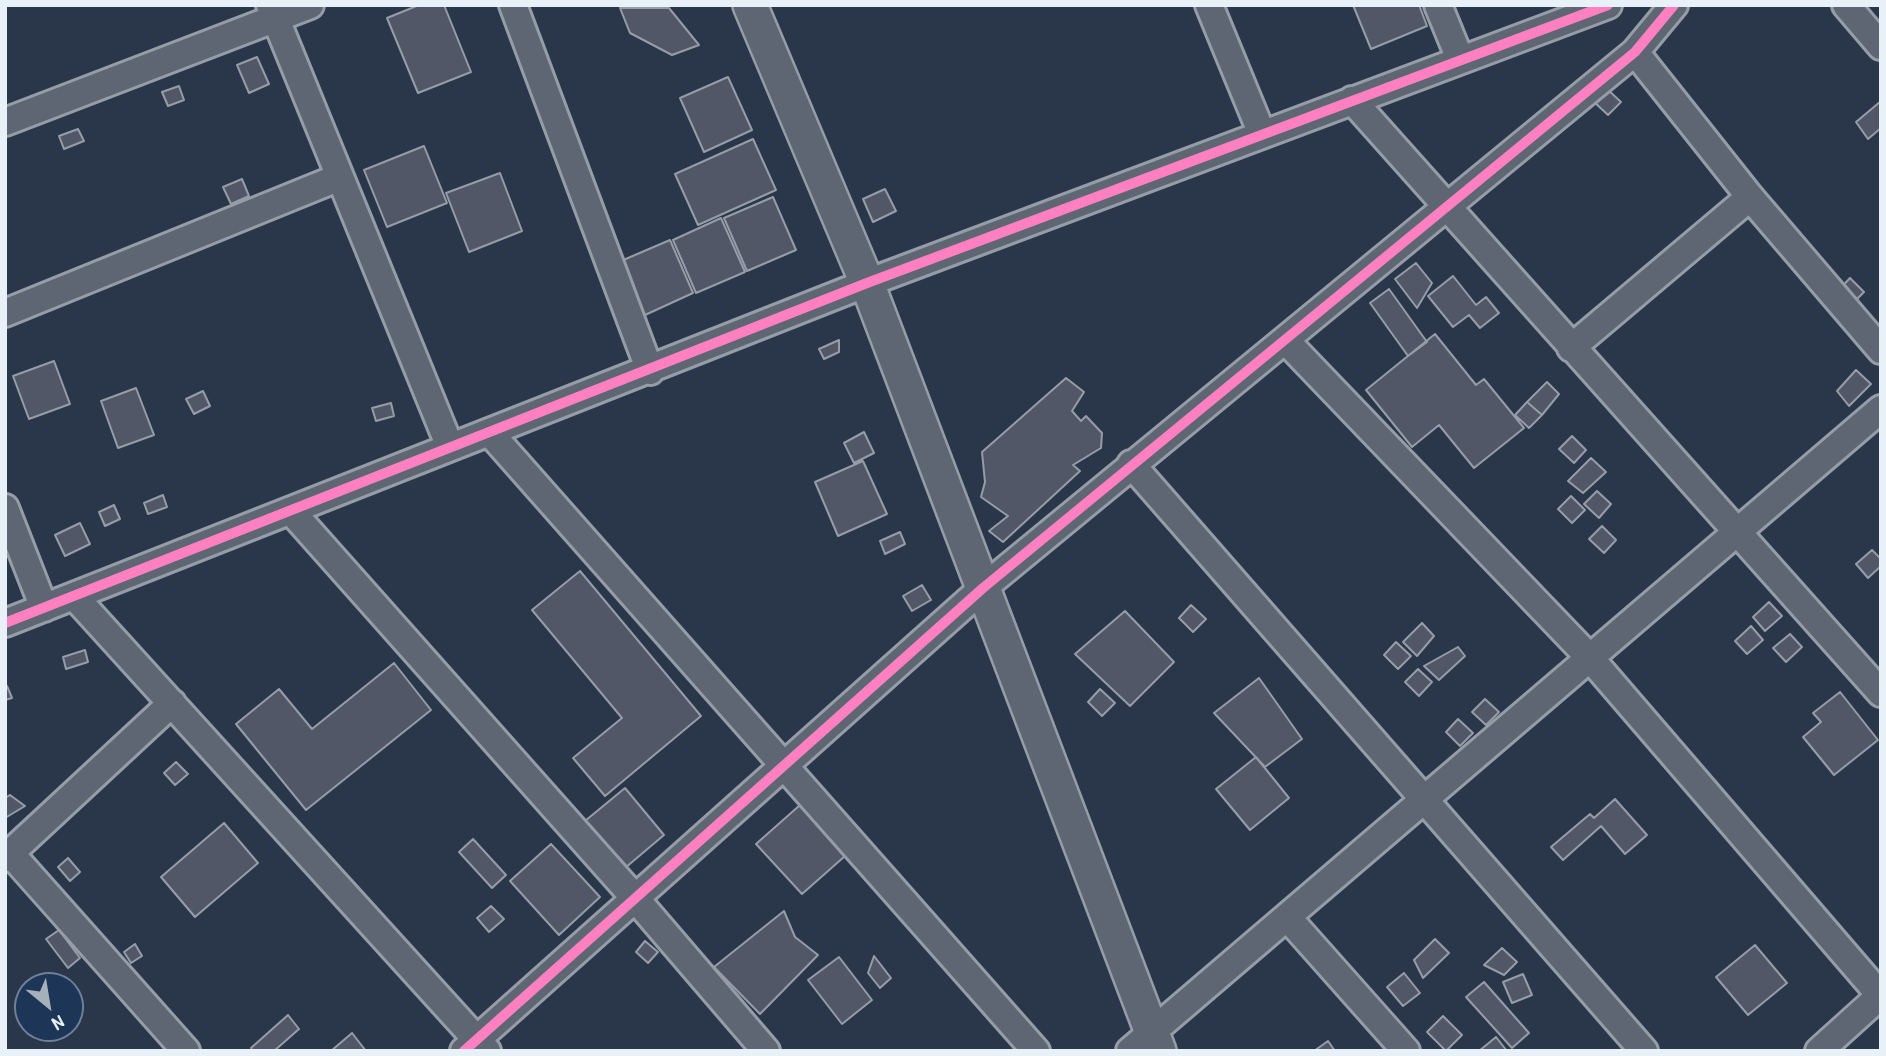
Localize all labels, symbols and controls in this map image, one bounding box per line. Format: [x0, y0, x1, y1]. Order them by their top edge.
north arrow [14, 972, 84, 1042]
text: N [48, 1010, 69, 1037]

